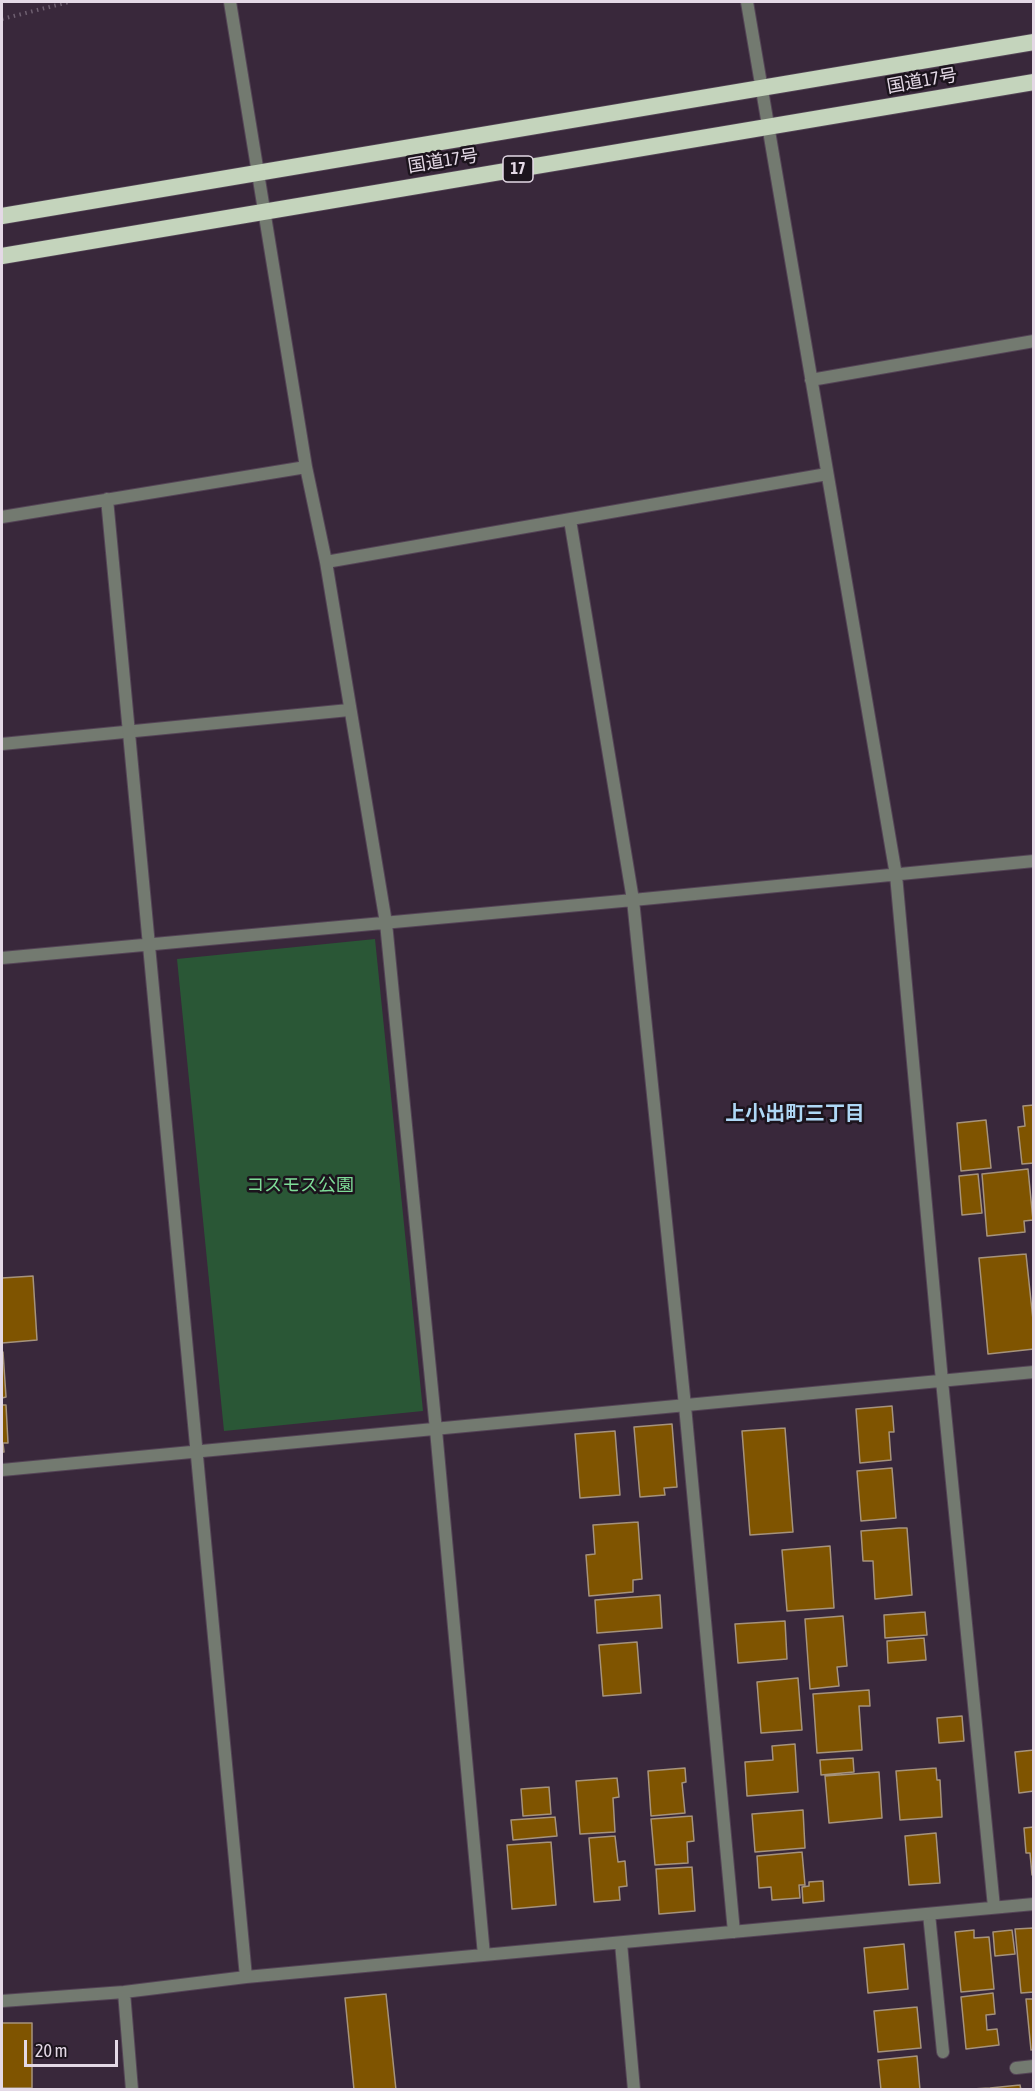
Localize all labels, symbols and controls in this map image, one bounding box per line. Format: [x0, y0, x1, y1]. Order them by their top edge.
street label: 国道17号 [885, 64, 959, 98]
street label: 国道17号 [406, 145, 480, 177]
road number: 17 [503, 156, 533, 182]
district label: 上小出町三丁目 [725, 1102, 865, 1126]
park label: コスモス公園 [246, 1174, 354, 1196]
scale bar [27, 2028, 122, 2066]
text: 20 m [35, 2040, 67, 2061]

